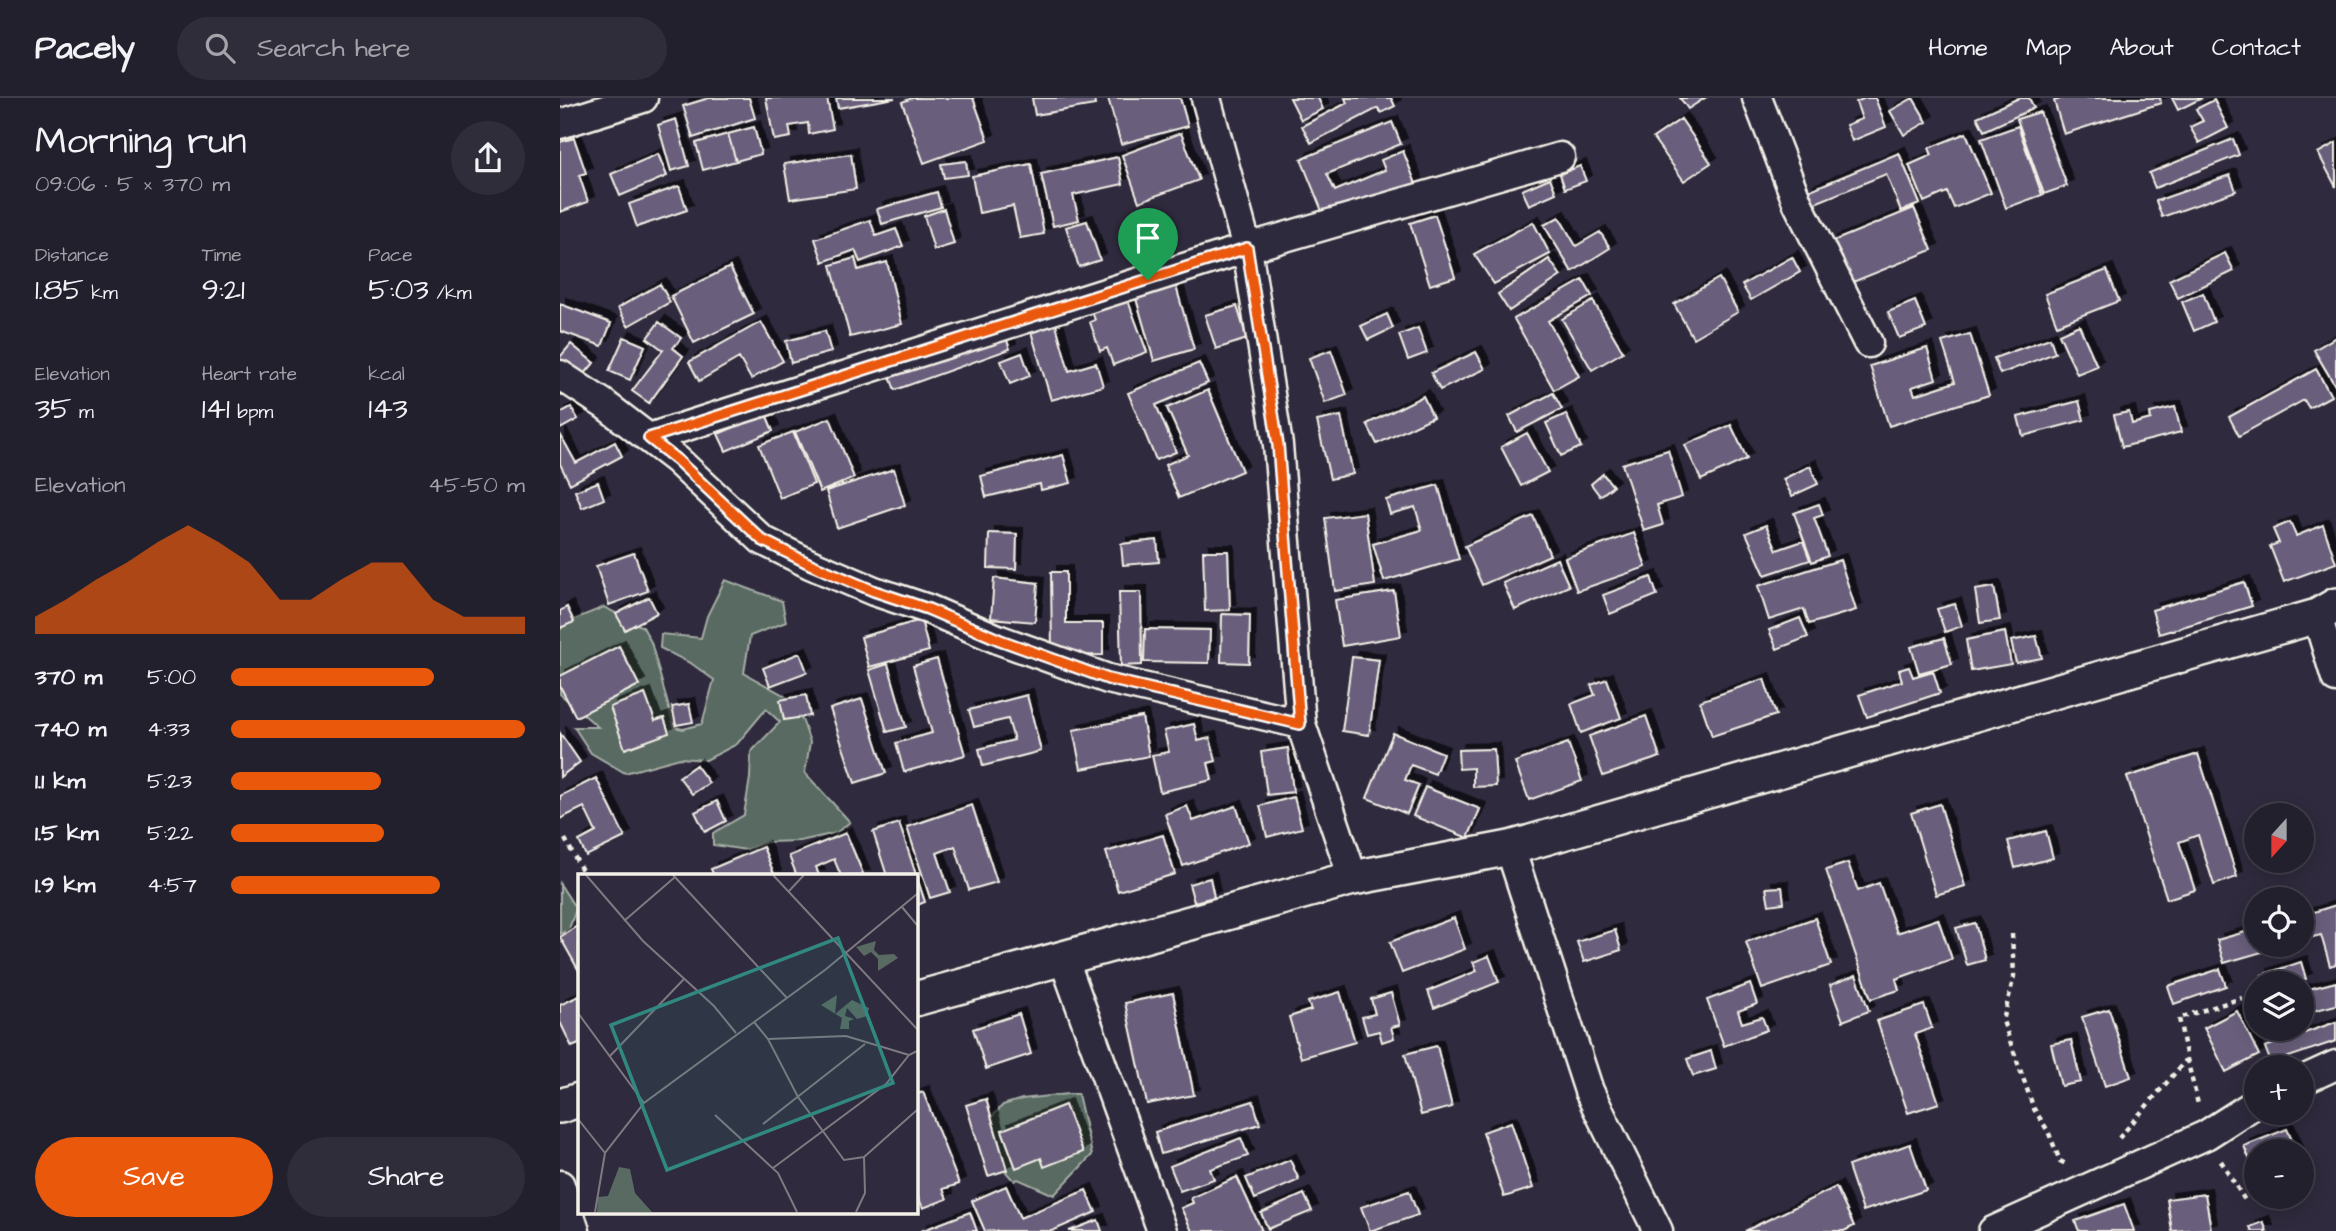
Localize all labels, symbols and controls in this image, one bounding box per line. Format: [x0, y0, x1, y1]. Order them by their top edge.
search box [177, 17, 667, 80]
text: Pacely [35, 25, 135, 71]
icon: search [201, 29, 239, 67]
text: Search here [257, 30, 410, 66]
text: Home [1928, 31, 1988, 65]
text: Map [2026, 31, 2071, 65]
text: About [2109, 31, 2174, 65]
text: Contact [2212, 31, 2301, 65]
text: Morning run [35, 116, 247, 168]
button: share [451, 121, 525, 195]
text: 09:06 · 5 × 370 m [35, 168, 230, 200]
pin [1118, 208, 1178, 280]
icon: arrive [1129, 219, 1167, 257]
text: Distance [35, 242, 109, 269]
text: Time [202, 242, 241, 269]
text: Pace [368, 242, 412, 269]
text: 1.85 [35, 269, 84, 311]
text: 9:21 [202, 269, 245, 311]
text: 5:03 [368, 269, 429, 311]
text: km [84, 280, 118, 307]
text: /km [429, 280, 472, 307]
text: Elevation [35, 361, 110, 388]
text: Heart rate [202, 361, 297, 388]
text: kcal [368, 361, 405, 388]
text: 35 [35, 388, 72, 430]
text: 141 [202, 388, 230, 430]
text: 143 [368, 388, 408, 430]
text: m [72, 399, 94, 426]
text: bpm [230, 399, 273, 426]
text: Elevation [35, 469, 126, 501]
text: 45–50 m [428, 469, 525, 501]
text: 370 m [35, 661, 102, 693]
text: 5:00 [147, 661, 196, 693]
text: 740 m [35, 713, 106, 745]
text: 4:33 [147, 713, 190, 745]
text: 1.1 km [35, 765, 85, 797]
text: 5:23 [147, 765, 192, 797]
north arrow [2244, 803, 2314, 873]
map controls [2244, 803, 2314, 1209]
text: 1.5 km [35, 817, 99, 849]
text: 5:22 [147, 817, 193, 849]
text: 1.9 km [35, 869, 96, 901]
text: 4:57 [147, 869, 197, 901]
inset map [578, 874, 917, 1214]
button: locate [2244, 887, 2314, 957]
button: layers [2244, 971, 2314, 1041]
button: + [2244, 1055, 2314, 1125]
button: Save [35, 1137, 273, 1217]
button: Share [287, 1137, 525, 1217]
button: − [2244, 1139, 2314, 1209]

